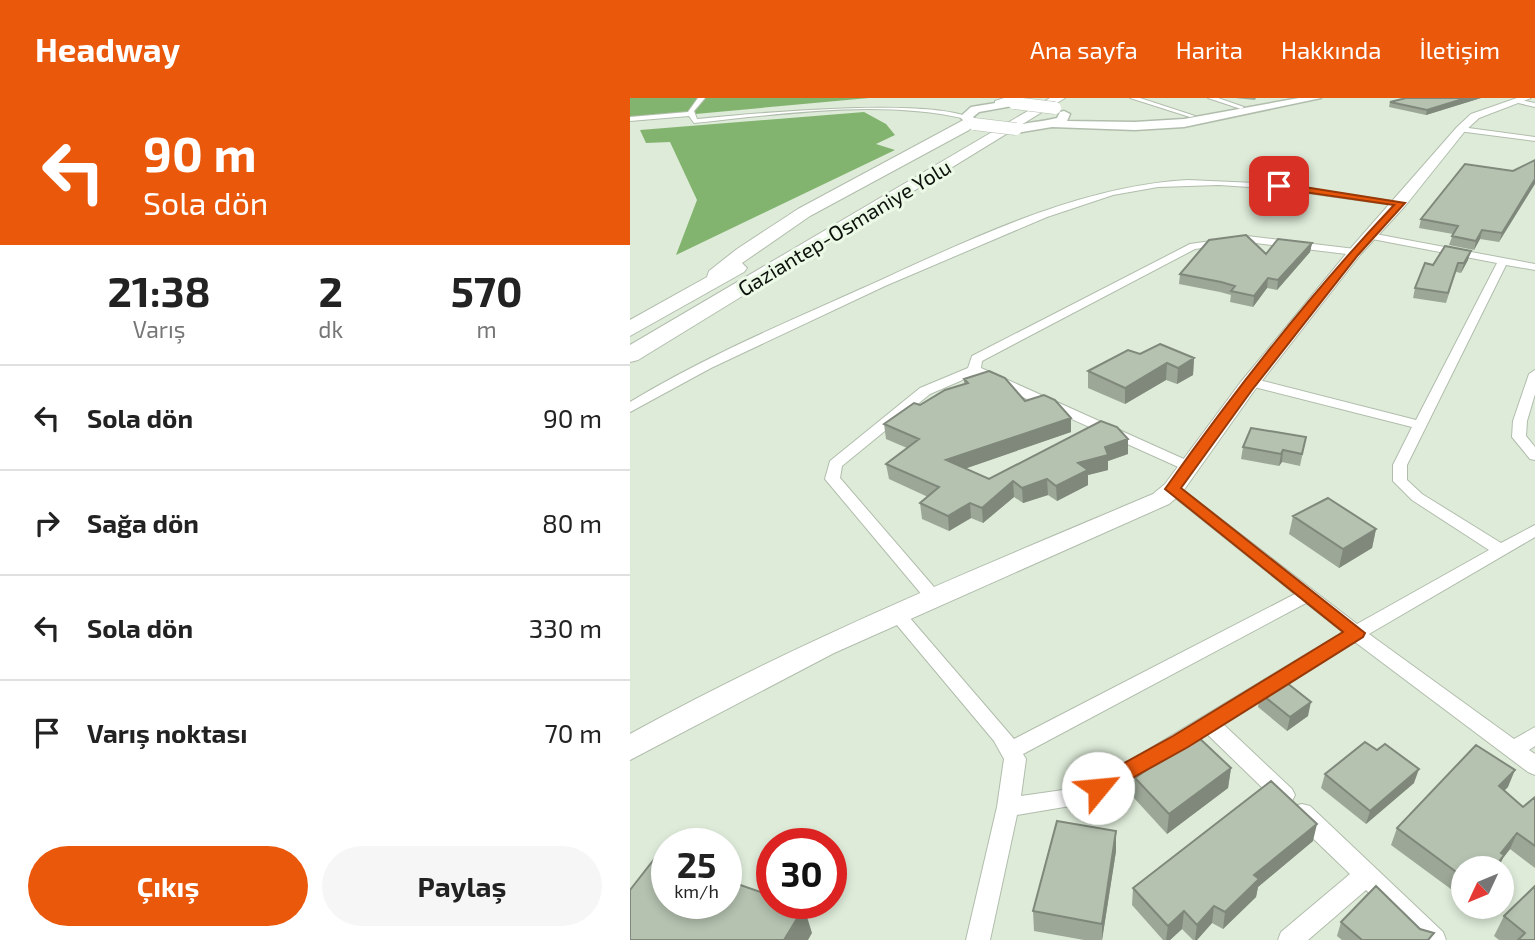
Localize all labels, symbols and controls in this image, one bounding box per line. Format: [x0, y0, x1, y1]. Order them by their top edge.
text: Headway [35, 29, 180, 69]
text: Ana sayfa [1030, 35, 1138, 64]
text: Harita [1176, 35, 1243, 64]
text: Hakkında [1281, 35, 1381, 64]
text: İletişim [1419, 35, 1500, 64]
text: 90 m [143, 123, 257, 182]
icon: left [28, 126, 119, 217]
street label: Gaziantep-Osmaniye Yolu [733, 153, 955, 301]
pin [1249, 156, 1309, 216]
icon: arrive [1260, 167, 1298, 205]
text: Sola dön [143, 183, 268, 221]
text: 21:38 [107, 265, 211, 315]
text: 2 [319, 265, 343, 315]
text: 570 [451, 265, 523, 315]
text: Varış [133, 315, 185, 343]
text: dk [318, 315, 343, 343]
text: m [476, 315, 497, 343]
icon: left [28, 399, 66, 437]
text: Sola dön [87, 402, 193, 433]
text: 90 m [543, 402, 602, 433]
icon: right [28, 504, 66, 542]
text: Sağa dön [87, 507, 199, 538]
text: 80 m [542, 507, 602, 538]
icon: left [28, 609, 66, 647]
text: Sola dön [87, 612, 193, 643]
text: 330 m [529, 612, 602, 643]
icon: arrive [28, 714, 66, 752]
text: Varış noktası [87, 717, 247, 748]
text: 70 m [544, 717, 602, 748]
position arrow [1061, 751, 1135, 825]
speed limit sign: 30 [756, 828, 847, 919]
text: 25 [677, 843, 716, 885]
button: Çıkış [28, 846, 308, 926]
button: Paylaş [322, 846, 602, 926]
north arrow [1451, 856, 1514, 919]
map controls [1451, 856, 1514, 919]
text: km/h [674, 880, 719, 902]

